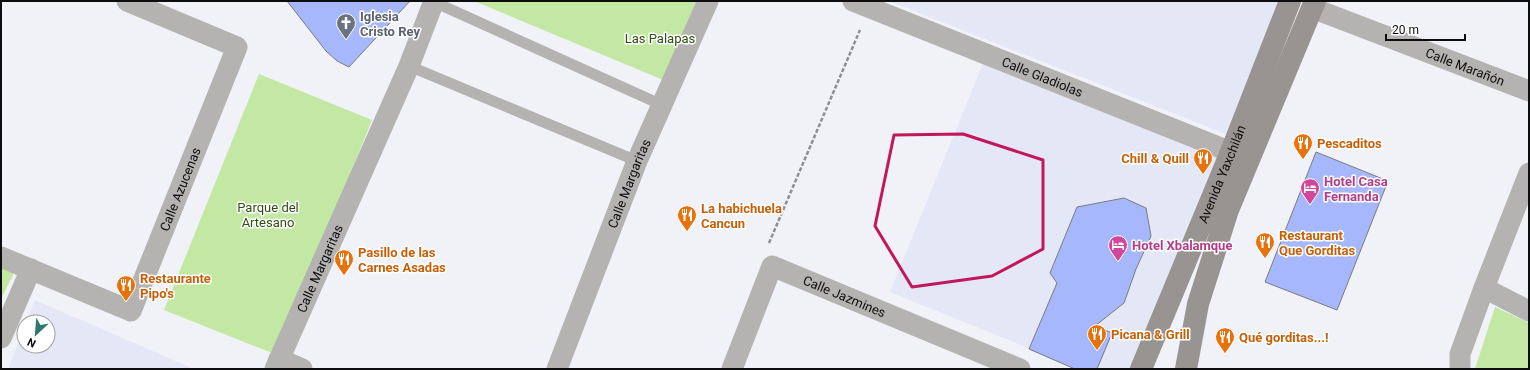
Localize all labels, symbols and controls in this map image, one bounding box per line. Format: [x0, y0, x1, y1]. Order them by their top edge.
place label: Iglesia Cristo Rey [360, 9, 420, 39]
church icon: Iglesia Cristo Rey [335, 12, 357, 40]
scale bar [1386, 16, 1465, 42]
text: 20 m [1392, 23, 1419, 37]
park label: Las Palapas [625, 31, 696, 46]
street label: Calle Marañón [1423, 45, 1507, 89]
street label: Calle Gladiolas [1000, 54, 1085, 100]
street label: Avenida Yaxchilán [1195, 123, 1249, 226]
restaurant icon: Pescaditos [1292, 132, 1314, 160]
street label: Calle Margaritas [605, 136, 654, 230]
place label: Pescaditos [1317, 136, 1382, 151]
street label: Calle Azucenas [157, 145, 204, 233]
restaurant icon: Chill & Quill [1192, 147, 1214, 175]
place label: Chill & Quill [1121, 151, 1189, 166]
place label: Hotel Casa Fernanda [1324, 174, 1388, 204]
hotel icon: Hotel Casa Fernanda [1299, 177, 1321, 205]
park label: Parque del Artesano [237, 200, 299, 230]
place label: La habichuela Cancun [701, 201, 782, 231]
restaurant icon: La habichuela Cancun [676, 204, 698, 232]
street label: Calle Margaritas [294, 222, 346, 315]
place label: Restaurant Que Gorditas [1279, 228, 1355, 258]
restaurant icon: Restaurant Que Gorditas [1254, 231, 1276, 259]
hotel icon: Hotel Xbalamque [1107, 234, 1129, 262]
place label: Hotel Xbalamque [1132, 238, 1232, 253]
place label: Pasillo de las Carnes Asadas [358, 245, 446, 275]
restaurant icon: Pasillo de las Carnes Asadas [333, 248, 355, 276]
place label: Restaurante Pipo's [140, 271, 211, 301]
street label: Calle Jazmines [801, 273, 888, 321]
restaurant icon: Restaurante Pipo's [115, 274, 137, 302]
north arrow [16, 314, 56, 354]
restaurant icon: Picana & Grill [1086, 323, 1108, 351]
restaurant icon: Qué gorditas...! [1214, 326, 1236, 354]
place label: Picana & Grill [1111, 327, 1190, 342]
place label: Qué gorditas...! [1239, 330, 1329, 345]
text: N [25, 335, 38, 350]

